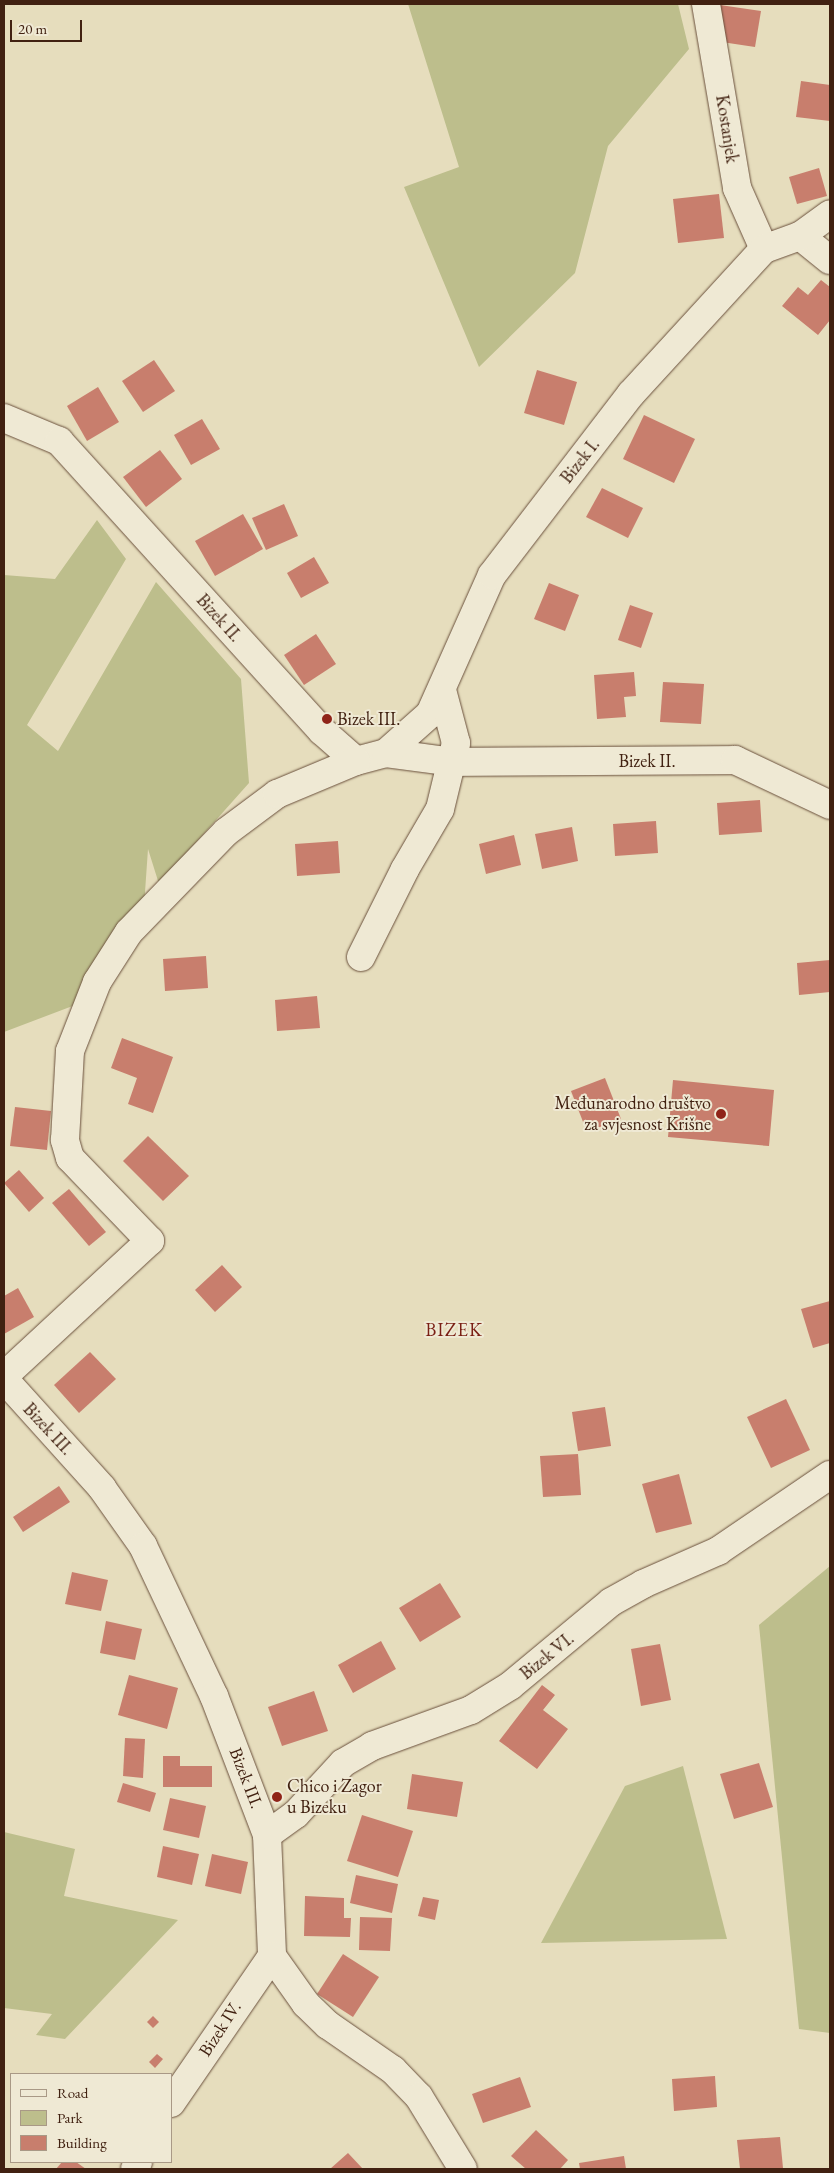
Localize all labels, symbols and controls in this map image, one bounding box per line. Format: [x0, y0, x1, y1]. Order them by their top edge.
scale bar [12, 10, 85, 42]
text: 20 m [18, 19, 47, 38]
street label: Kostanjek [711, 93, 743, 165]
street label: Bizek I. [556, 434, 604, 488]
street label: Bizek II. [192, 590, 246, 646]
place label: Bizek III. [337, 708, 400, 730]
marker: Bizek III. [321, 713, 333, 725]
street label: Bizek II. [618, 750, 676, 772]
place label: Međunarodno društvo za svjesnost Krišne [555, 1093, 711, 1136]
marker: Međunarodno društvo za svjesnost Krišne [715, 1108, 727, 1120]
district label: BIZEK [425, 1319, 483, 1341]
street label: Bizek III. [19, 1398, 77, 1460]
street label: Bizek VI. [516, 1628, 578, 1684]
street label: Bizek III. [225, 1745, 267, 1811]
place label: Chico i Zagor u Bizeku [287, 1776, 382, 1818]
marker: Chico i Zagor u Bizeku [271, 1791, 283, 1803]
street label: Bizek IV. [194, 1997, 246, 2061]
legend [10, 2073, 172, 2163]
text: Road [57, 2083, 88, 2102]
text: Park [57, 2108, 83, 2127]
text: Building [57, 2133, 107, 2152]

